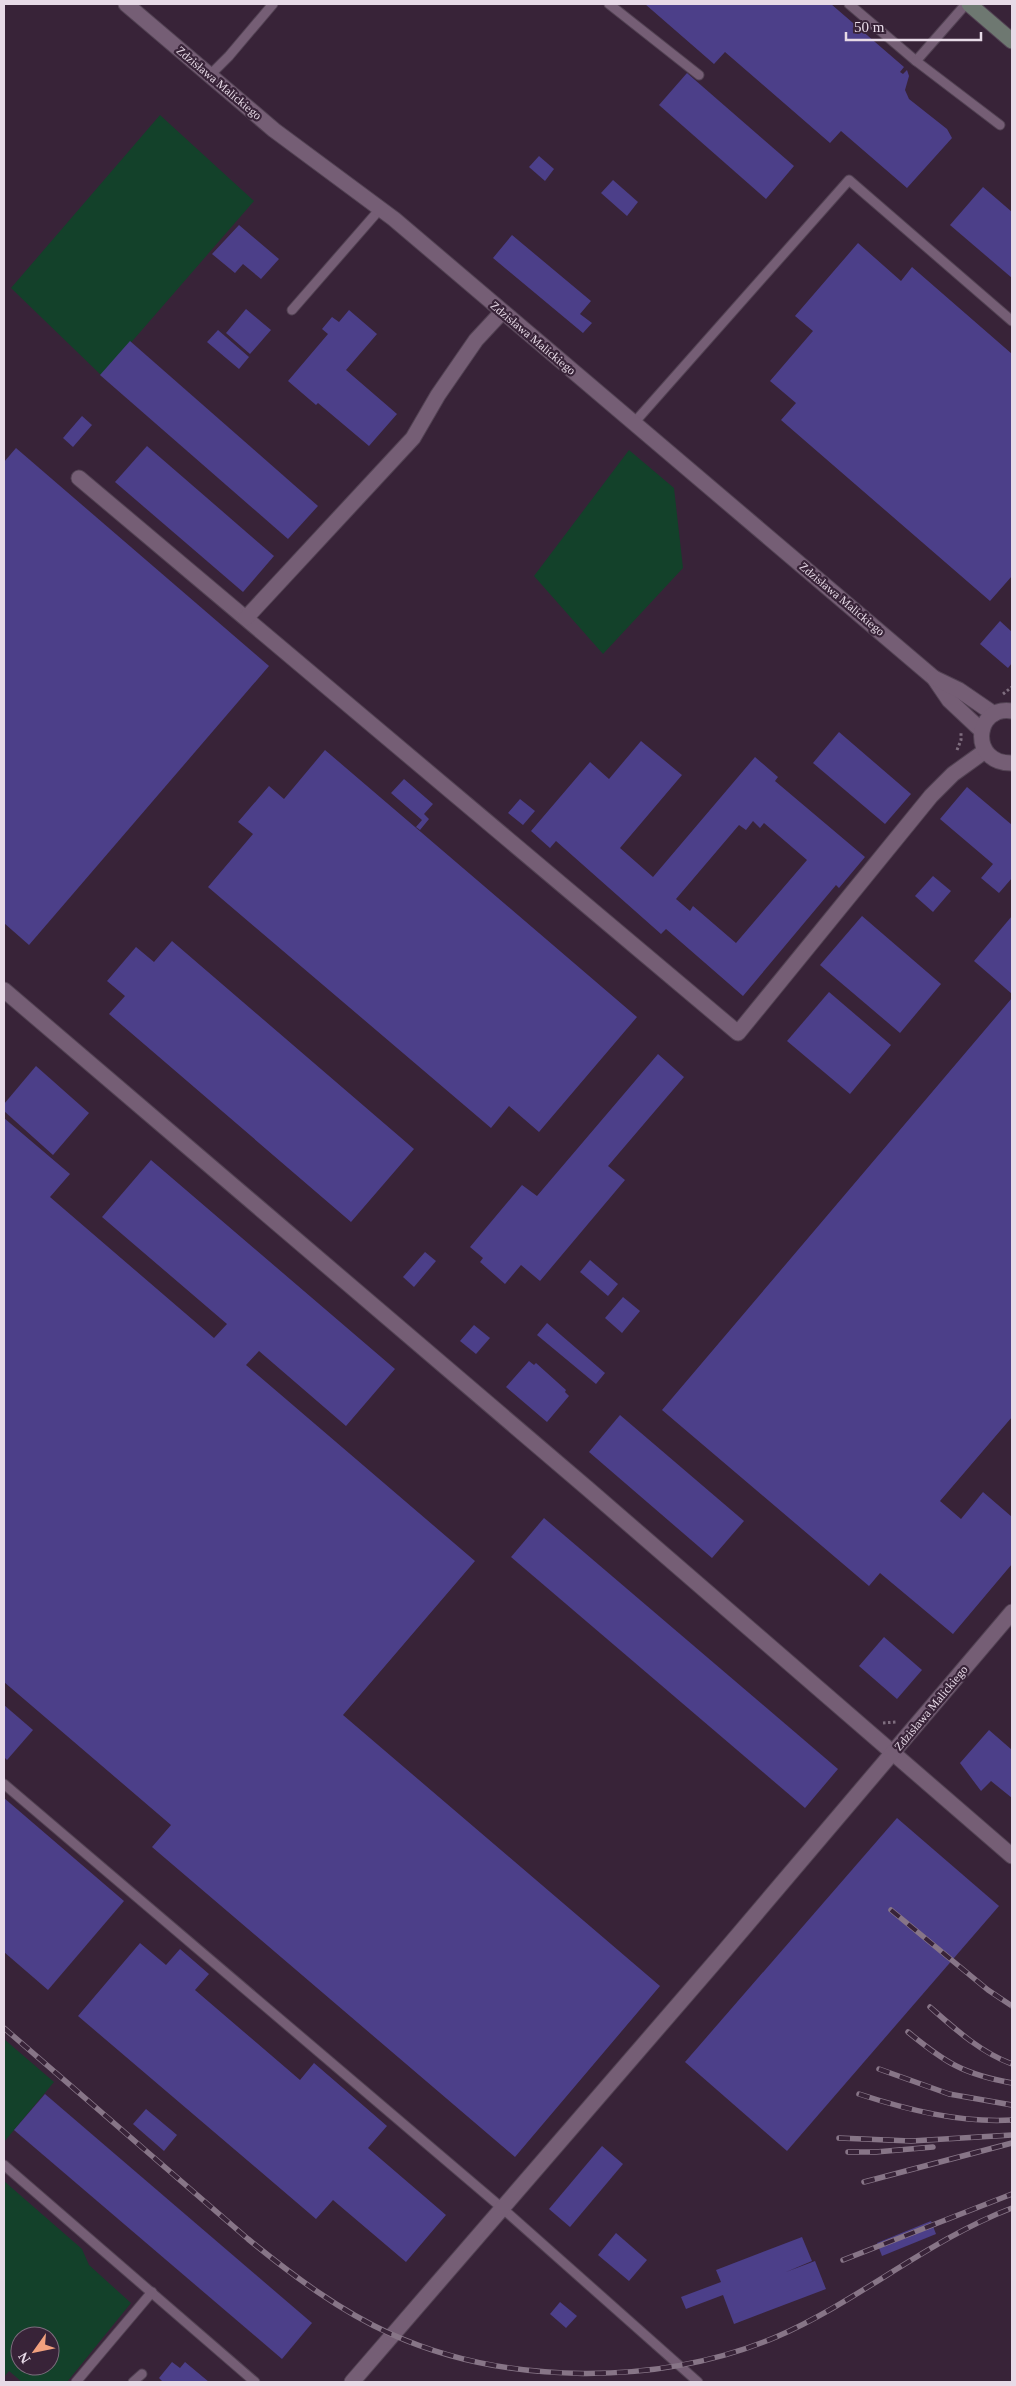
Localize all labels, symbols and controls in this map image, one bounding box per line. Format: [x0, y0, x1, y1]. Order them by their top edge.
scale bar [846, 10, 981, 42]
text: 50 m [854, 19, 885, 35]
street label: Zdzisława Malickiego [174, 43, 264, 123]
street label: Zdzisława Malickiego [488, 298, 578, 378]
street label: Zdzisława Malickiego [797, 559, 887, 639]
street label: Zdzisława Malickiego [891, 1663, 971, 1753]
north arrow [10, 2326, 60, 2376]
text: N [15, 2349, 34, 2366]

